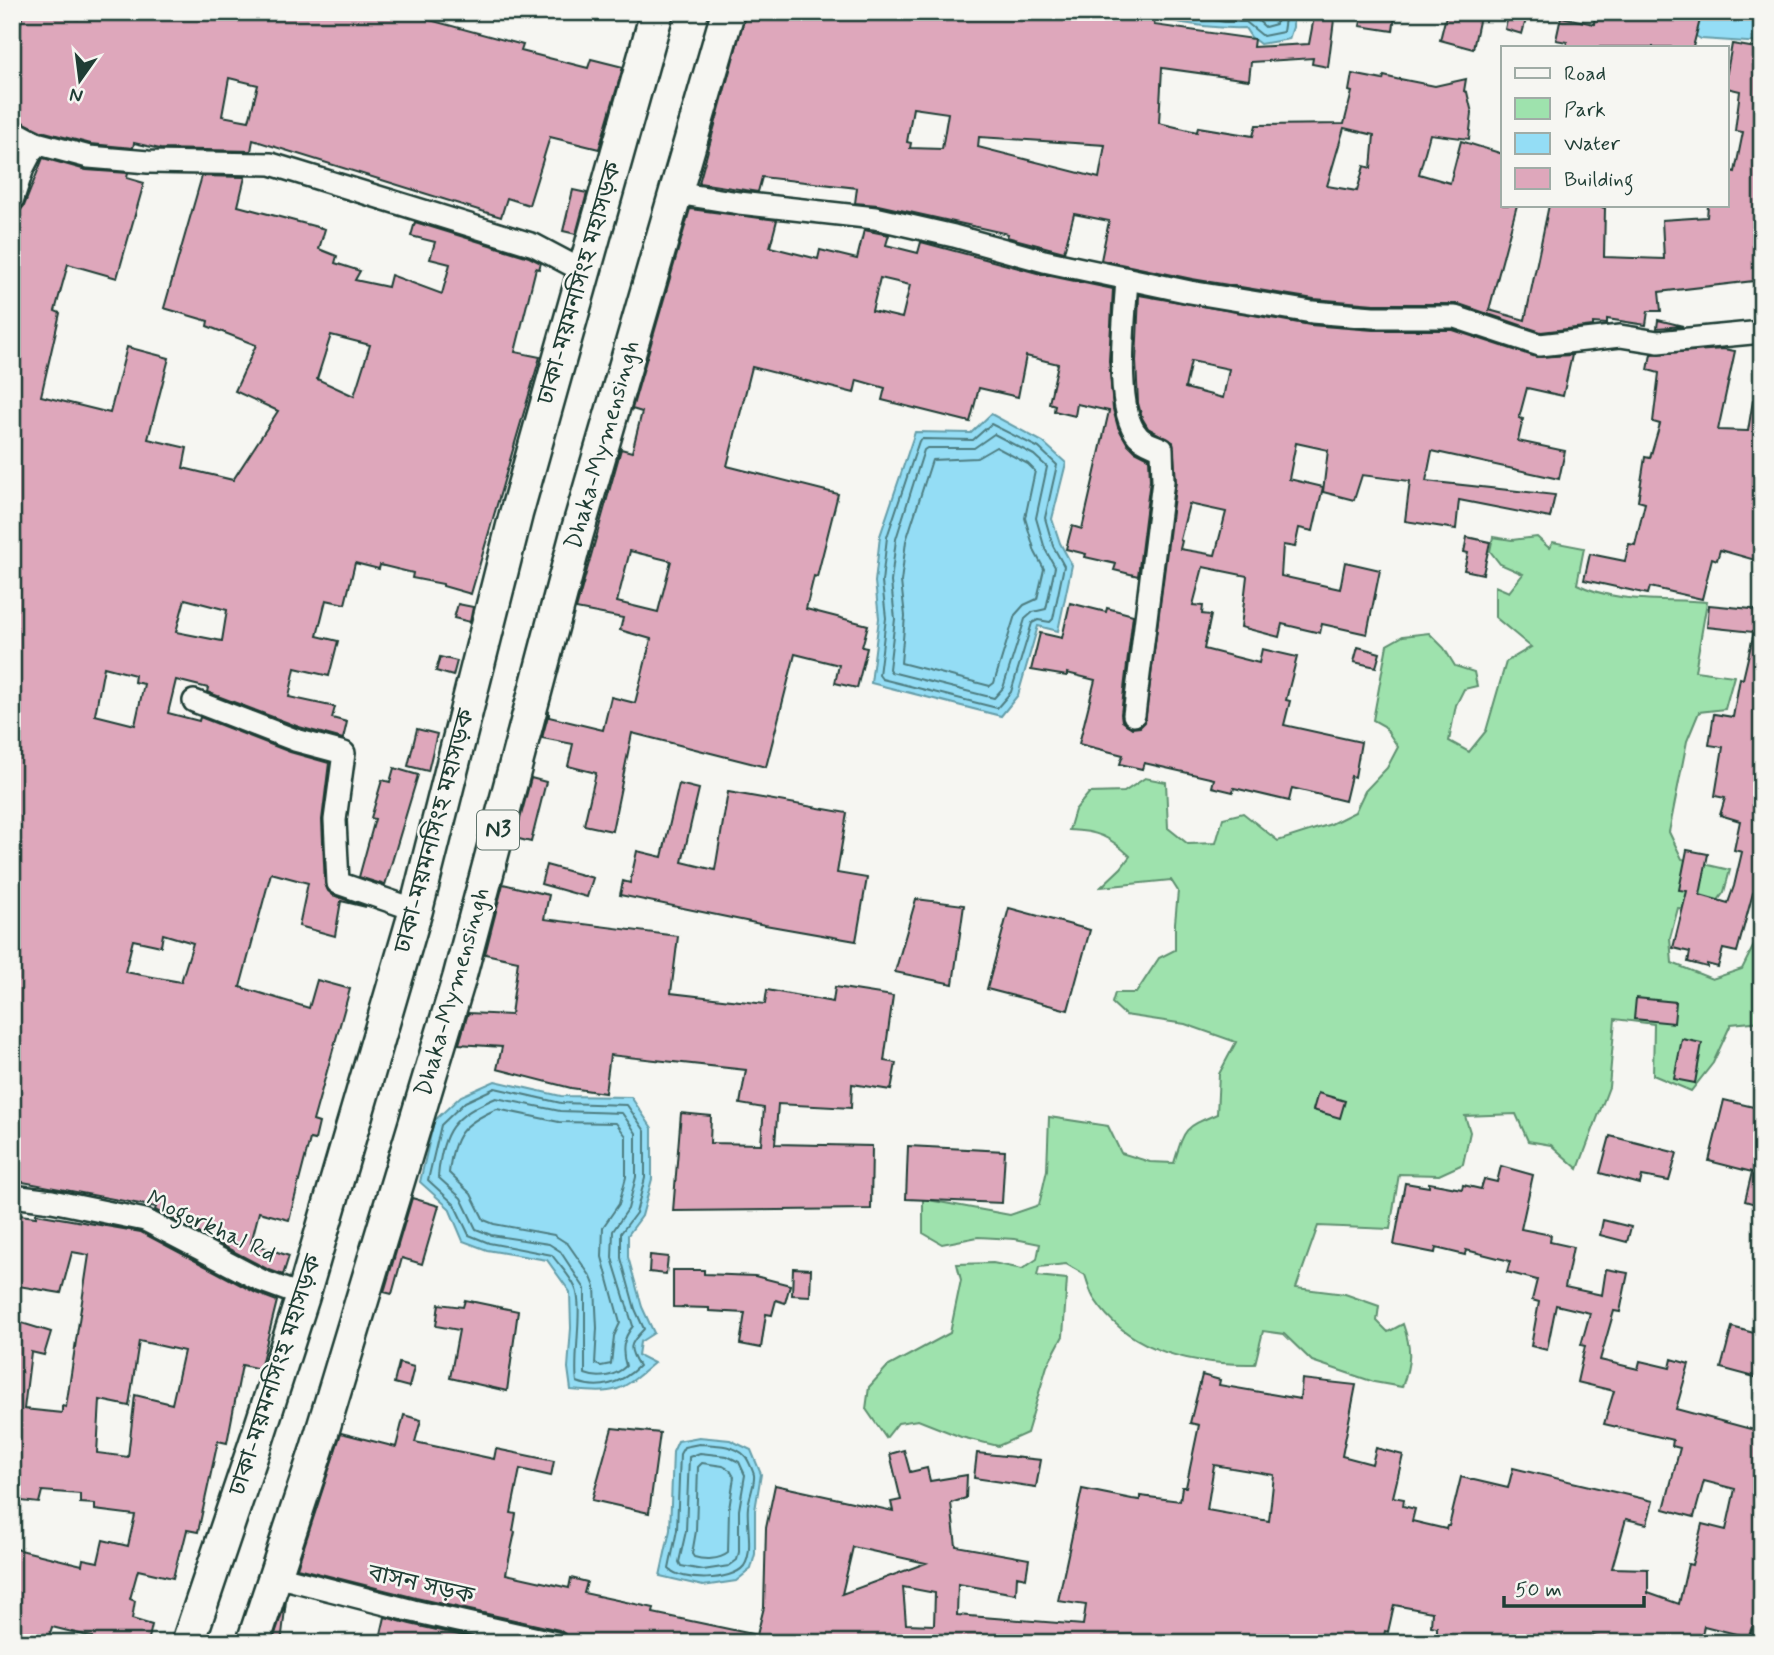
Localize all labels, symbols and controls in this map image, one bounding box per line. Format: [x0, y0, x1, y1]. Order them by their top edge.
north arrow [46, 46, 116, 116]
legend [1501, 46, 1728, 206]
text: Road [1564, 60, 1606, 88]
text: N [67, 81, 85, 109]
text: Park [1564, 96, 1606, 124]
text: Water [1564, 130, 1620, 158]
street label: ঢাকা-ময়মনসিংহ মহাসড়ক [530, 157, 630, 409]
text: Building [1564, 166, 1634, 196]
street label: Dhaka-Mymensingh [558, 337, 648, 553]
street label: ঢাকা-ময়মনসিংহ মহাসড়ক [387, 705, 483, 957]
road number: N3 [477, 810, 519, 850]
street label: Dhaka-Mymensingh [408, 884, 498, 1100]
street label: Mogorkhal Rd [140, 1183, 281, 1273]
street label: ঢাকা-ময়মনসিংহ মহাসড়ক [222, 1250, 330, 1500]
street label: বাসন সড়ক [364, 1558, 478, 1612]
scale bar [1504, 1564, 1644, 1608]
text: 50 m [1515, 1576, 1562, 1604]

